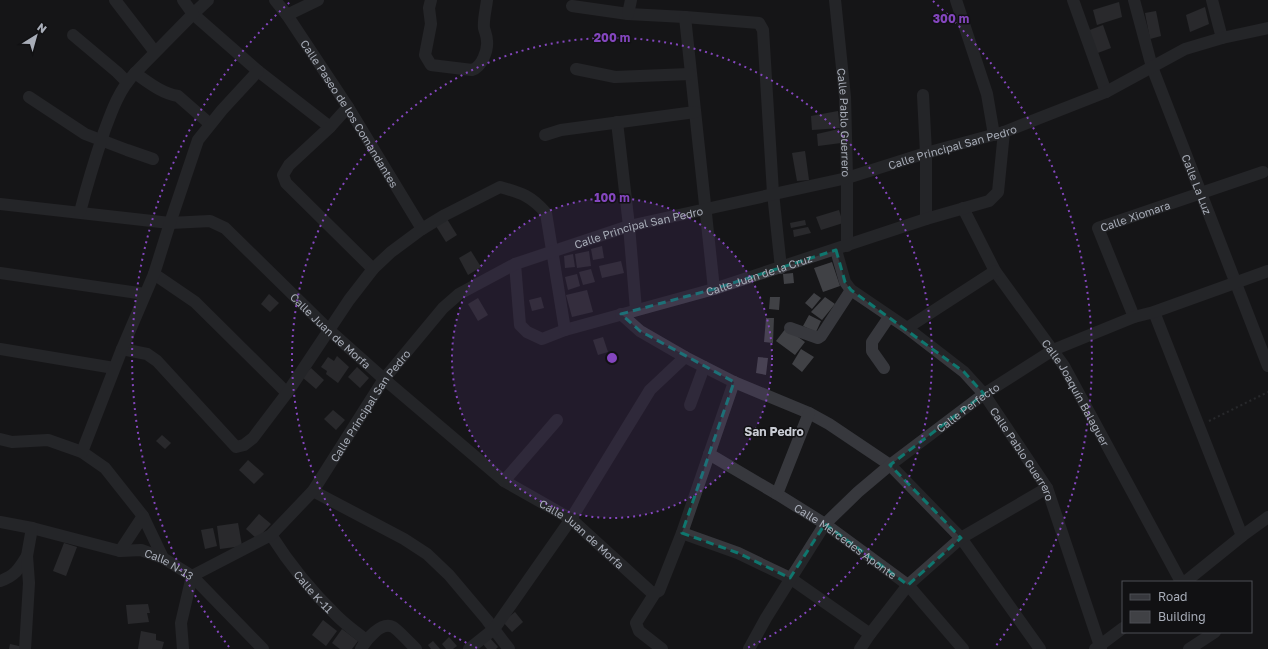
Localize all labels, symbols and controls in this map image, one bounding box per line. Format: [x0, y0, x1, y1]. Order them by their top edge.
text: 300 m [933, 11, 969, 26]
north arrow [16, 16, 56, 56]
text: N [35, 20, 50, 35]
text: 200 m [594, 30, 630, 45]
street label: Calle Paseo de los Comandantes [298, 37, 402, 190]
street label: Calle Pablo Guerrero [836, 67, 853, 178]
street label: Calle Principal San Pedro [886, 121, 1018, 171]
street label: Calle La Luz [1180, 152, 1215, 216]
text: 100 m [594, 190, 630, 205]
street label: Calle Xiomara [1098, 198, 1172, 233]
street label: Calle Principal San Pedro [572, 203, 705, 250]
street label: Calle Juan de la Cruz [704, 251, 814, 297]
street label: Calle Juan de Morfa [288, 290, 374, 371]
street label: Calle Joaquín Balaguer [1040, 336, 1113, 449]
street label: Calle Principal San Pedro [327, 346, 413, 464]
centre of rings [605, 351, 619, 365]
street label: Calle Perfecto [933, 379, 1002, 434]
street label: Calle Pablo Guerrero [988, 404, 1057, 503]
district label: San Pedro [744, 424, 804, 439]
street label: Calle Juan de Morfa [537, 496, 627, 571]
street label: Calle Mercedes Aponte [792, 500, 899, 581]
street label: Calle N-13 [143, 545, 196, 582]
street label: Calle K-11 [292, 568, 336, 615]
legend [1122, 581, 1252, 633]
text: Road [1158, 589, 1187, 604]
text: Building [1158, 609, 1206, 624]

